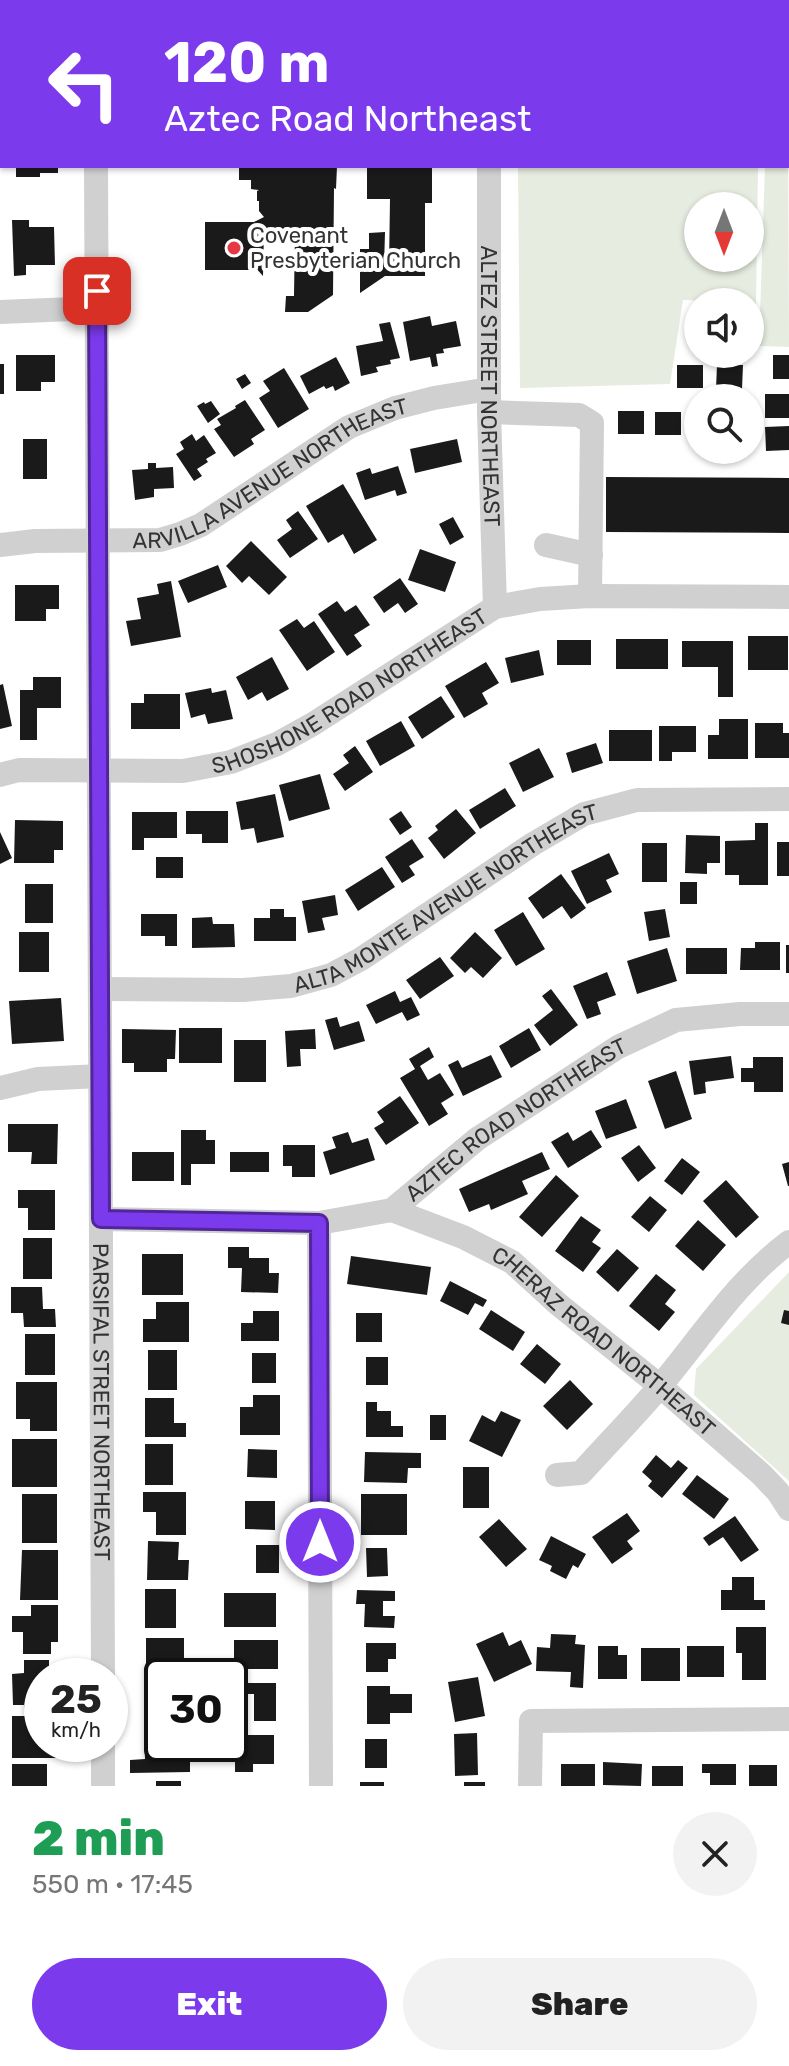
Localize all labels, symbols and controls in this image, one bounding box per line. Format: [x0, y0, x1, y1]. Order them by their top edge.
text: 120 m [164, 30, 330, 96]
icon: left [32, 32, 136, 136]
text: Aztec Road Northeast [164, 97, 531, 140]
north arrow [684, 192, 764, 272]
map controls [684, 192, 764, 464]
place label: Covenant Presbyterian Church [250, 222, 461, 274]
marker: Covenant Presbyterian Church [225, 239, 243, 257]
street label: ALTEZ STREET NORTHEAST [475, 245, 506, 527]
pin [63, 257, 131, 325]
icon: arrive [75, 269, 119, 313]
button: sound [684, 288, 764, 368]
button: search [684, 384, 764, 464]
street label: ARVILLA AVENUE NORTHEAST [132, 392, 411, 554]
street label: SHOSHONE ROAD NORTHEAST [209, 603, 492, 779]
street label: ALTA MONTE AVENUE NORTHEAST [290, 798, 601, 999]
street label: AZTEC ROAD NORTHEAST [400, 1032, 631, 1207]
street label: CHERAZ ROAD NORTHEAST [487, 1241, 721, 1442]
street label: PARSIFAL STREET NORTHEAST [87, 1243, 115, 1561]
position arrow [278, 1500, 362, 1584]
speed limit sign: 30 [144, 1658, 248, 1762]
text: 25 [50, 1676, 102, 1723]
text: km/h [51, 1718, 101, 1742]
text: 2 min [32, 1810, 165, 1867]
button: close [673, 1812, 757, 1896]
text: 550 m · 17:45 [32, 1869, 193, 1900]
button: Exit [32, 1958, 387, 2050]
button: Share [403, 1958, 757, 2050]

